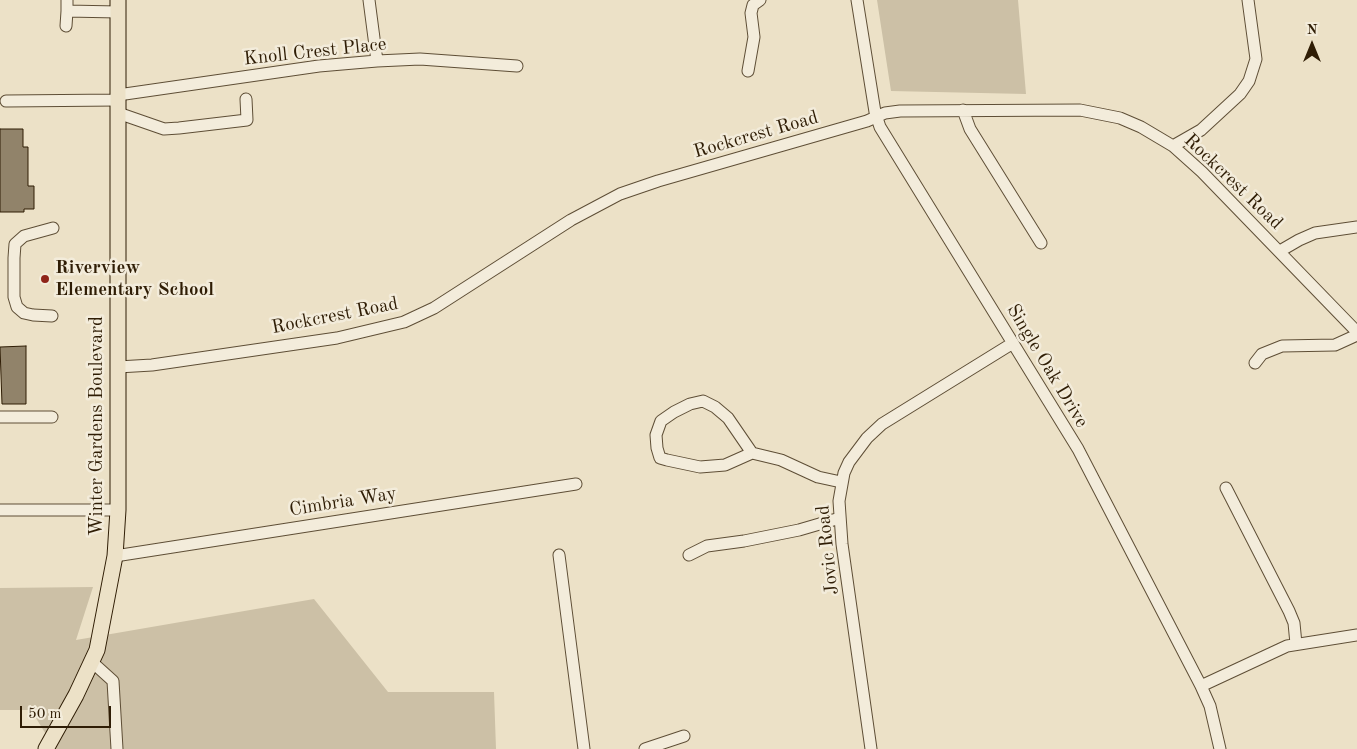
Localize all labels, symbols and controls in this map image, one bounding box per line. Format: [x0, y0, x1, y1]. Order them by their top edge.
north arrow [1287, 20, 1337, 70]
text: N [1307, 23, 1317, 37]
street label: Knoll Crest Place [242, 33, 388, 71]
street label: Rockcrest Road [691, 106, 821, 164]
street label: Rockcrest Road [1179, 129, 1287, 235]
place label: Riverview Elementary School [55, 257, 214, 301]
marker: Riverview Elementary School [39, 273, 51, 285]
street label: Rockcrest Road [270, 293, 400, 339]
street label: Single Oak Drive [1001, 300, 1093, 432]
street label: Winter Gardens Boulevard [86, 316, 108, 536]
street label: Cimbria Way [288, 482, 398, 522]
street label: Jovic Road [812, 504, 844, 596]
scale bar [22, 696, 114, 728]
text: 50 m [28, 707, 62, 722]

